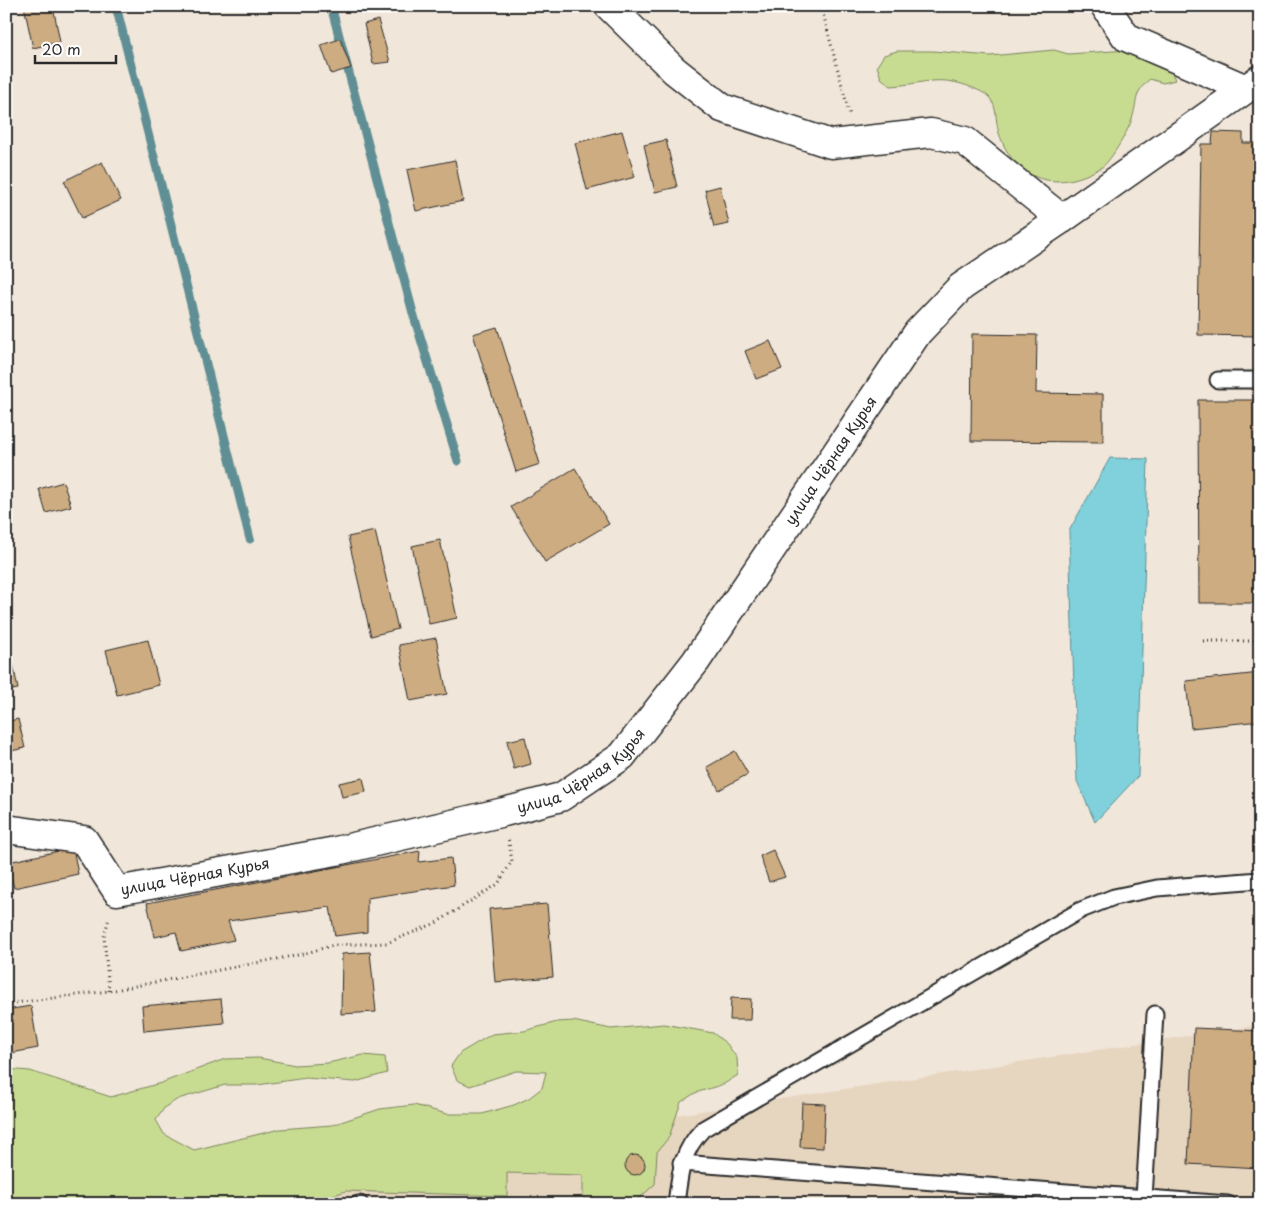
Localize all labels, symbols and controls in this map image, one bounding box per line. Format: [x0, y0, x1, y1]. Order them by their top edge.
scale bar [35, 32, 116, 64]
text: 20 m [42, 37, 81, 60]
street label: улица Чёрная Курья [778, 391, 882, 529]
street label: улица Чёрная Курья [514, 722, 650, 818]
street label: улица Чёрная Курья [119, 850, 271, 900]

